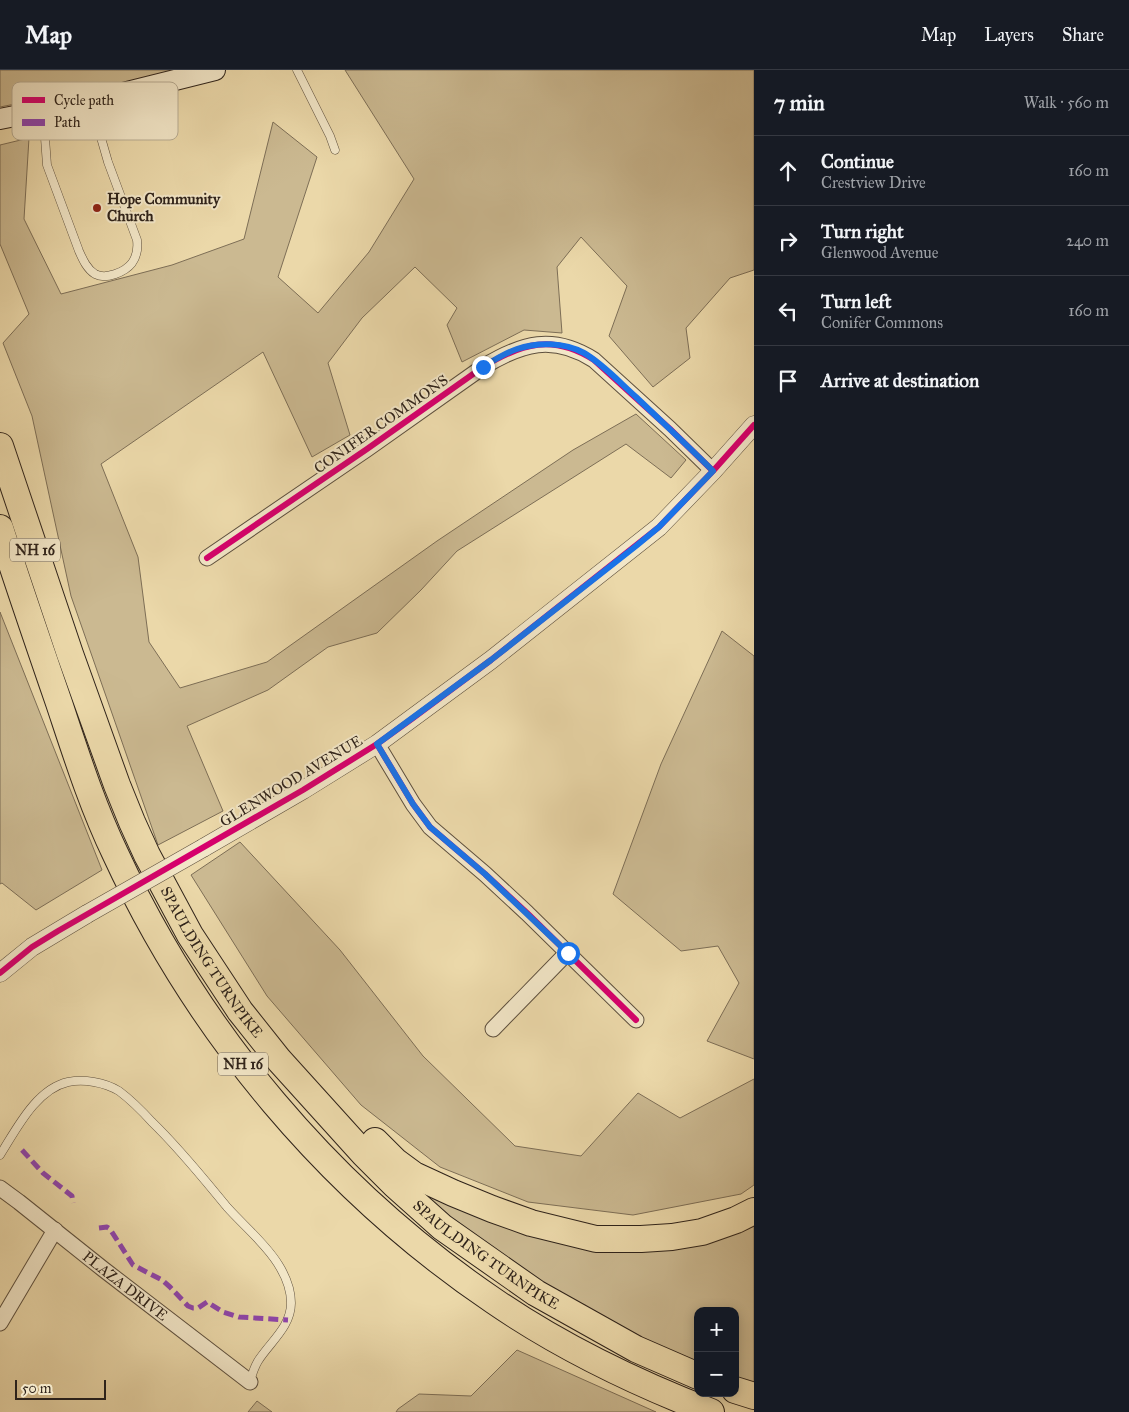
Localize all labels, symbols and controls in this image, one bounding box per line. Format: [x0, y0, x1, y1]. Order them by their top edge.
text: Map [25, 20, 72, 50]
text: Map [921, 24, 956, 46]
text: Layers [984, 24, 1034, 46]
text: Share [1062, 24, 1104, 46]
legend [12, 82, 178, 140]
text: 7 min [774, 90, 825, 116]
text: Cycle path [54, 92, 114, 109]
text: Walk · 560 m [1024, 93, 1109, 112]
text: Path [54, 114, 81, 131]
text: Continue [821, 150, 894, 173]
icon: ahead [774, 157, 802, 185]
text: 160 m [1068, 161, 1109, 180]
text: Crestview Drive [821, 173, 926, 192]
place label: Hope Community Church [107, 190, 221, 225]
marker: Hope Community Church [91, 202, 103, 214]
text: Turn right [821, 220, 904, 243]
icon: right [774, 227, 802, 255]
text: 240 m [1066, 231, 1109, 250]
text: Glenwood Avenue [821, 243, 938, 262]
text: Turn left [821, 290, 891, 313]
icon: left [774, 297, 802, 325]
text: 160 m [1068, 301, 1109, 320]
text: Conifer Commons [821, 313, 943, 332]
route end [472, 356, 495, 379]
icon: arrive [774, 367, 802, 395]
text: Arrive at destination [821, 369, 979, 392]
street label: CONIFER COMMONS [310, 371, 452, 477]
road number: NH 16 [10, 538, 60, 562]
street label: GLENWOOD AVENUE [217, 731, 366, 831]
street label: SPAULDING TURNPIKE [157, 883, 267, 1041]
route start [557, 942, 580, 965]
road number: NH 16 [218, 1052, 268, 1076]
street label: SPAULDING TURNPIKE [409, 1196, 563, 1313]
street label: PLAZA DRIVE [79, 1247, 172, 1325]
map controls [694, 1307, 739, 1397]
button: + [694, 1307, 739, 1352]
button: − [694, 1352, 739, 1397]
scale bar [15, 1377, 106, 1400]
text: 50 m [22, 1380, 51, 1397]

